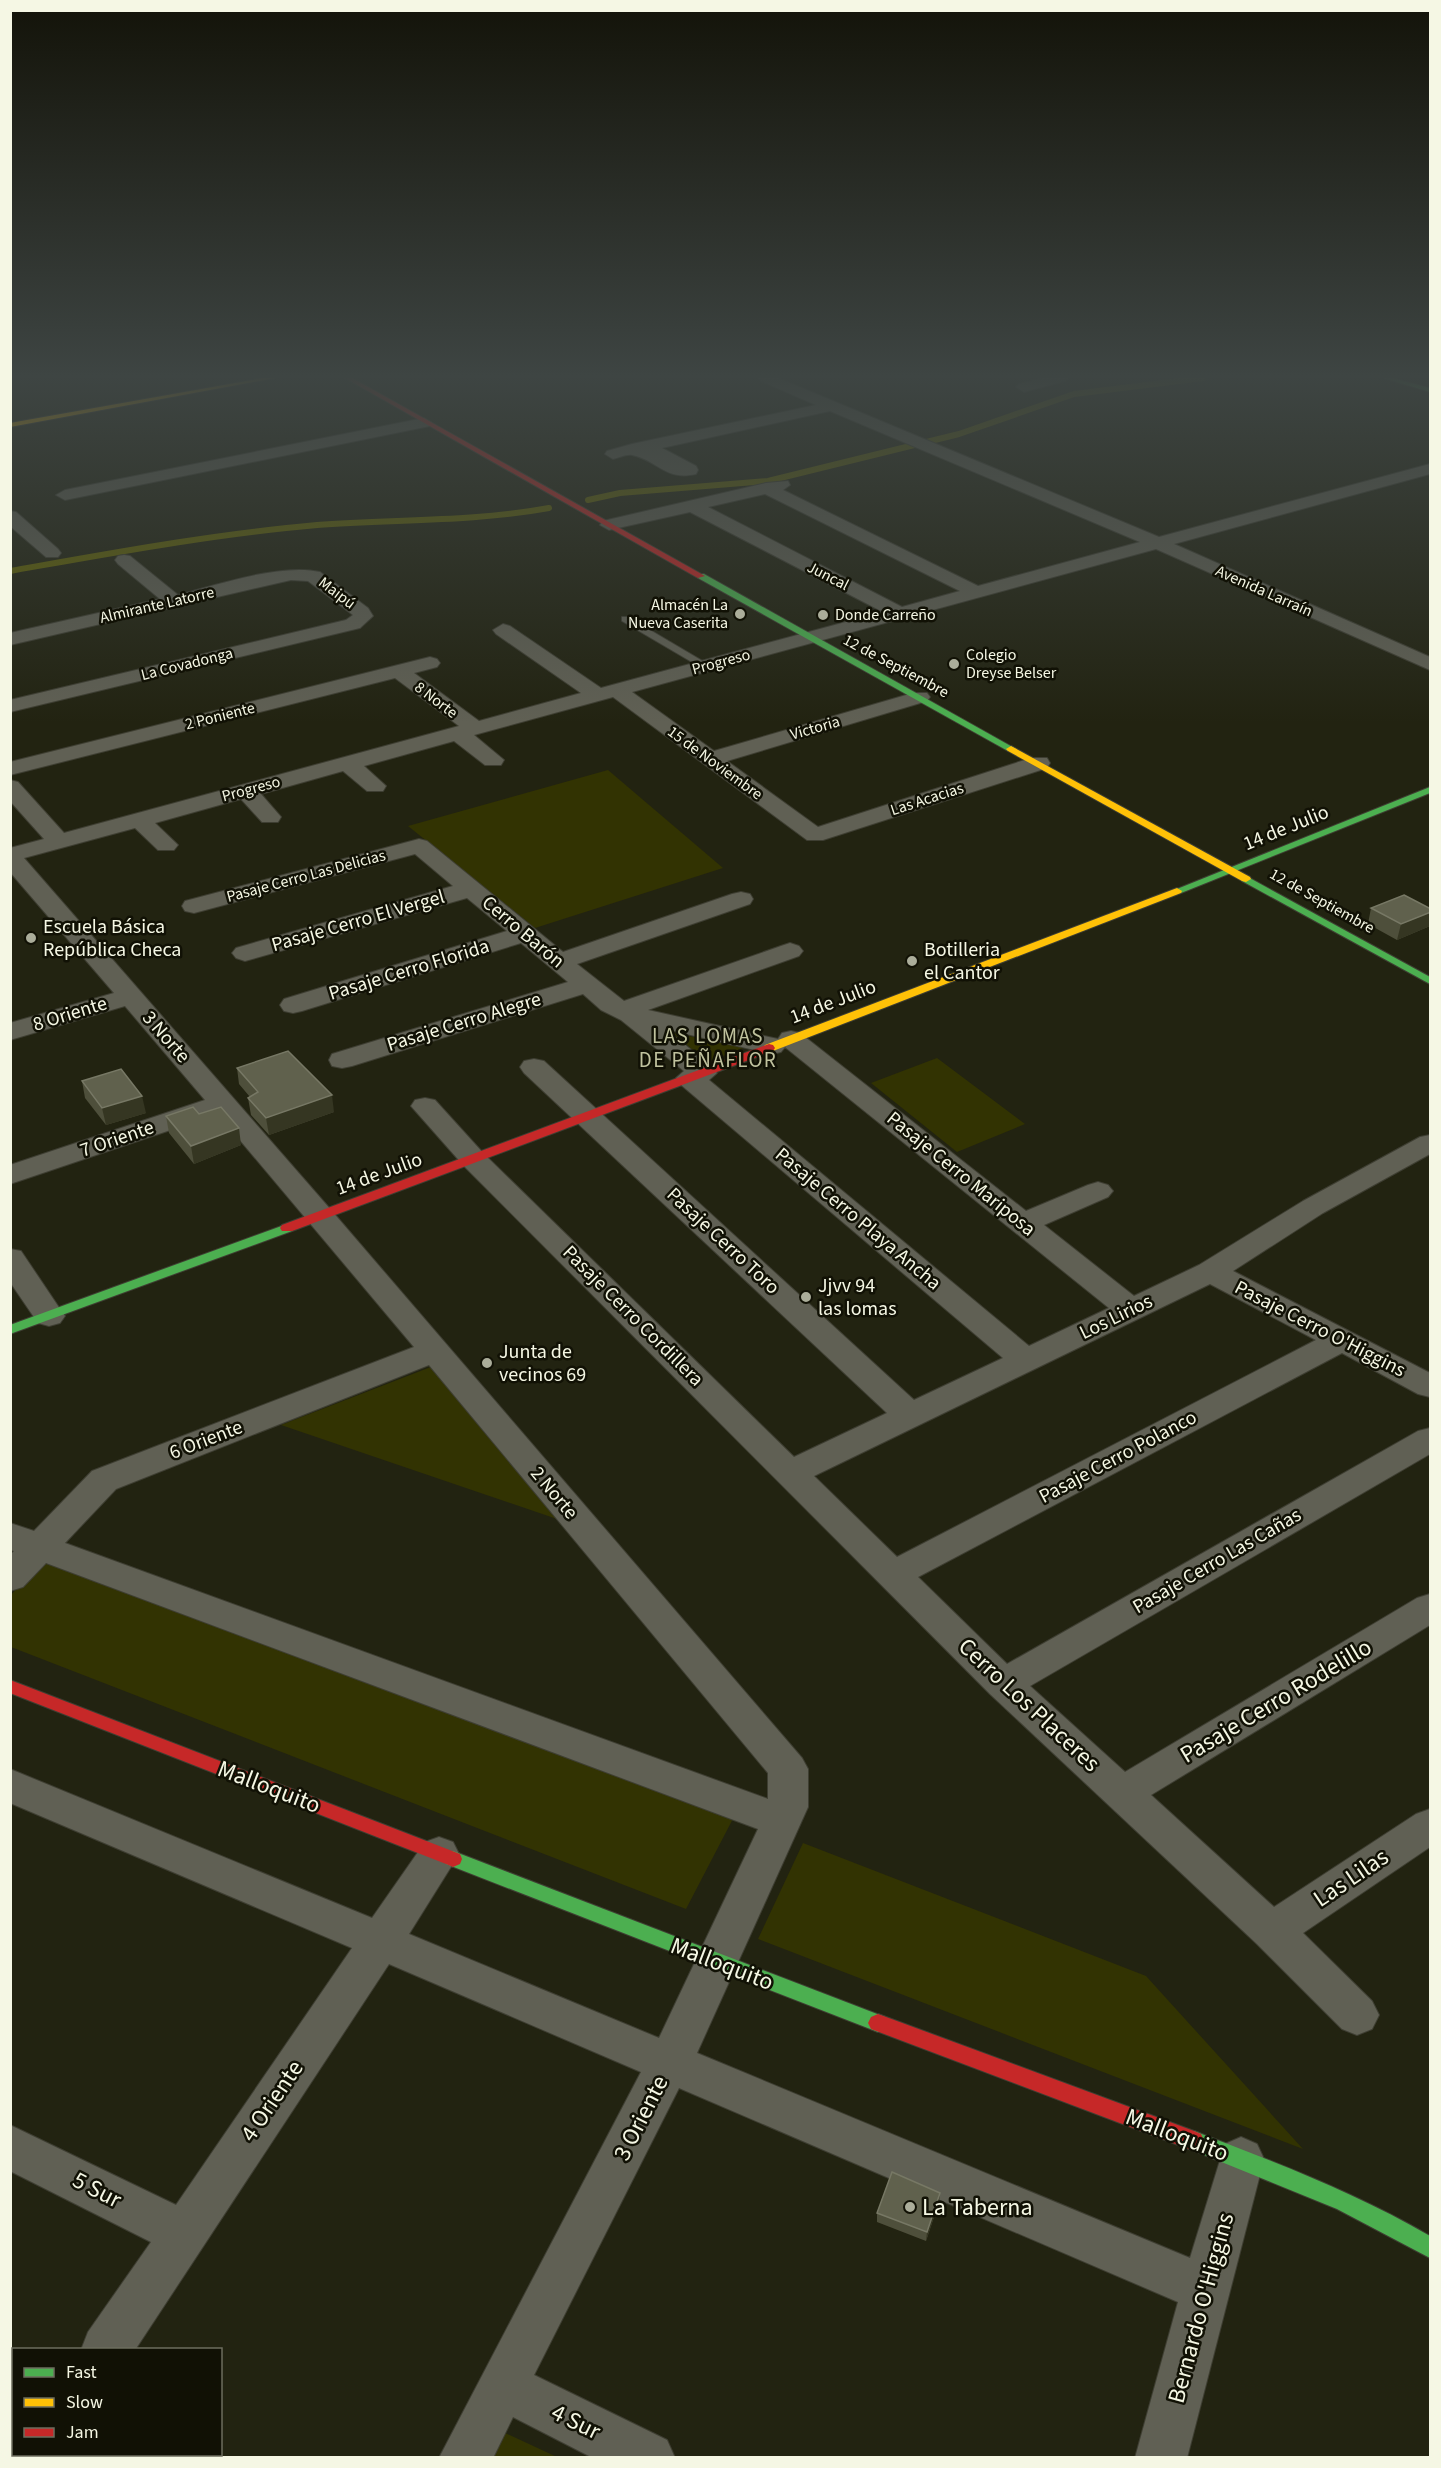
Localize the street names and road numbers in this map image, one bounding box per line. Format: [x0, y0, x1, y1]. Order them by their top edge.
street label: Juncal [803, 556, 853, 596]
street label: Avenida Larraín [1212, 560, 1316, 622]
street label: Maipú [314, 572, 360, 614]
street label: Almirante Latorre [98, 581, 216, 629]
street label: 12 de Septiembre [839, 629, 953, 703]
street label: La Covadonga [139, 642, 235, 686]
street label: Progreso [689, 644, 753, 680]
street label: 8 Norte [410, 677, 462, 724]
street label: 2 Poniente [183, 697, 257, 735]
street label: Victoria [788, 710, 842, 746]
street label: 15 de Noviembre [663, 721, 767, 805]
street label: Progreso [219, 771, 283, 807]
street label: Las Acacias [888, 777, 967, 821]
street label: 14 de Julio [1239, 798, 1333, 858]
street label: Pasaje Cerro Las Delicias [224, 844, 388, 908]
street label: 12 de Septiembre [1266, 863, 1379, 939]
street label: Pasaje Cerro El Vergel [268, 883, 448, 959]
street label: Cerro Barón [476, 889, 570, 975]
street label: Pasaje Cerro Florida [325, 932, 493, 1008]
street label: 14 de Julio [786, 973, 880, 1031]
street label: Pasaje Cerro Alegre [383, 985, 545, 1059]
street label: 8 Oriente [29, 989, 111, 1039]
street label: 3 Norte [135, 1005, 197, 1069]
street label: Pasaje Cerro Mariposa [880, 1105, 1042, 1243]
street label: 7 Oriente [76, 1113, 158, 1165]
street label: Pasaje Cerro Playa Ancha [769, 1141, 947, 1297]
street label: 14 de Julio [332, 1145, 426, 1203]
street label: Pasaje Cerro Toro [660, 1181, 786, 1301]
street label: Pasaje Cerro Cordillera [556, 1239, 710, 1393]
street label: Pasaje Cerro O'Higgins [1230, 1274, 1410, 1384]
street label: Los Lirios [1075, 1287, 1157, 1347]
street label: Pasaje Cerro Polanco [1034, 1404, 1202, 1510]
street label: 6 Oriente [165, 1413, 247, 1467]
street label: 2 Norte [524, 1461, 584, 1525]
street label: Pasaje Cerro Las Cañas [1127, 1501, 1307, 1621]
street label: Cerro Los Placeres [950, 1630, 1108, 1780]
street label: Pasaje Cerro Rodelillo [1173, 1630, 1379, 1772]
street label: Malloquito [212, 1751, 326, 1823]
street label: Las Lilas [1306, 1840, 1396, 1916]
street label: Malloquito [665, 1928, 779, 2000]
street label: 4 Oriente [232, 2053, 312, 2149]
street label: 3 Oriente [605, 2069, 677, 2167]
street label: Malloquito [1120, 2099, 1234, 2171]
street label: 5 Sur [66, 2163, 128, 2217]
street label: Bernardo O'Higgins [1159, 2209, 1243, 2407]
street label: 4 Sur [545, 2395, 607, 2449]

